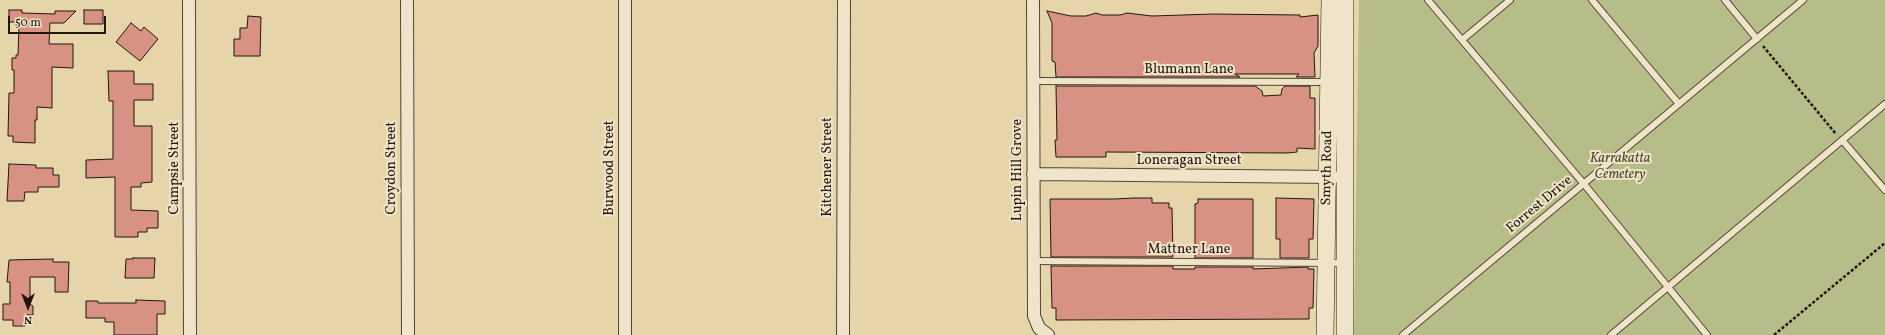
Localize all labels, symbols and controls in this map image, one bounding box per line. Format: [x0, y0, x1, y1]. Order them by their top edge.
scale bar [10, 8, 108, 34]
text: 50 m [15, 15, 41, 31]
street label: Blumann Lane [1144, 62, 1234, 78]
street label: Kitchener Street [820, 117, 836, 217]
street label: Lupin Hill Grove [1010, 119, 1026, 221]
street label: Burwood Street [602, 120, 618, 216]
street label: Campsie Street [167, 122, 183, 214]
street label: Croydon Street [384, 122, 400, 214]
street label: Smyth Road [1319, 130, 1337, 206]
park label: Karrakatta Cemetery [1590, 151, 1650, 184]
street label: Loneragan Street [1136, 153, 1242, 169]
street label: Forrest Drive [1504, 173, 1576, 237]
street label: Mattner Lane [1148, 242, 1230, 258]
north arrow [8, 287, 48, 327]
text: N [24, 312, 32, 327]

